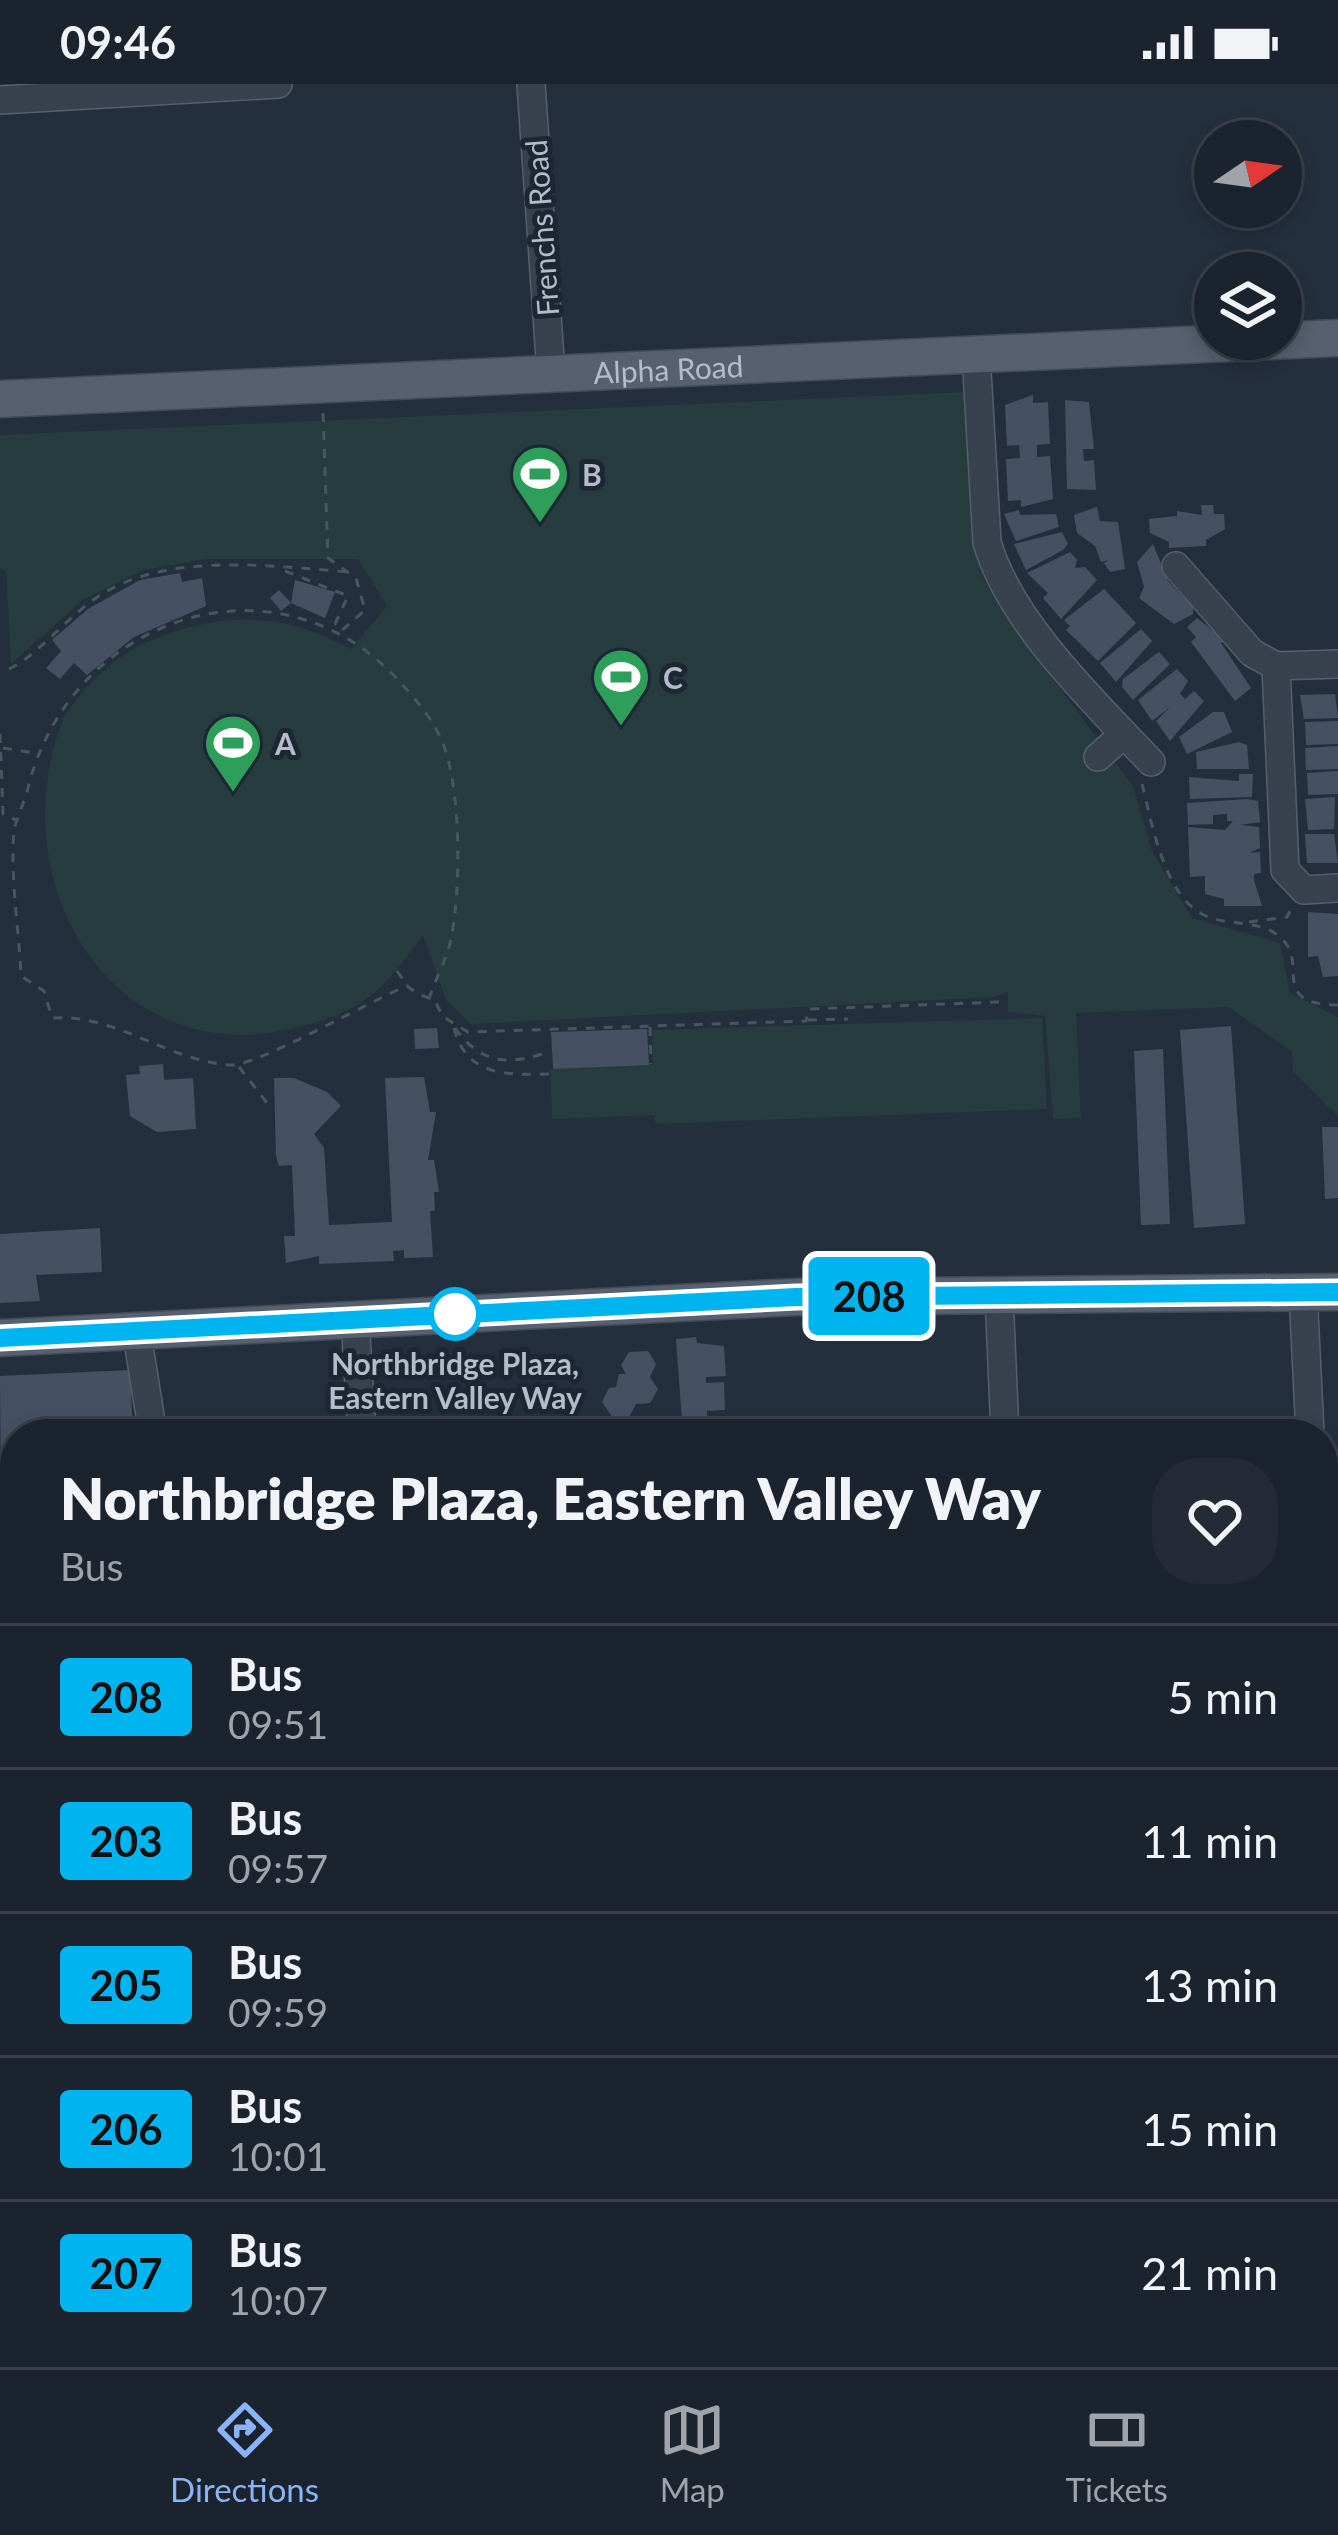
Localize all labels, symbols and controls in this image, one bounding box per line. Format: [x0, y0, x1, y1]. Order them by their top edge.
text: 09:46 [60, 15, 176, 69]
north arrow [1194, 120, 1302, 228]
map controls [1194, 120, 1302, 360]
street label: Frenchs Road [517, 139, 565, 317]
button: layers [1194, 252, 1302, 360]
street label: Alpha Road [593, 347, 744, 390]
sports icon: B [509, 443, 571, 525]
place label: B [582, 456, 602, 492]
sports icon: C [590, 646, 652, 728]
place label: C [663, 659, 683, 695]
sports icon: A [202, 712, 264, 794]
place label: A [274, 725, 296, 761]
line badge: 208 [800, 1257, 938, 1335]
text: 208 [832, 1271, 906, 1321]
marker: Northbridge Plaza, Eastern Valley Way [430, 1289, 480, 1339]
place label: Northbridge Plaza, Eastern Valley Way [328, 1345, 582, 1415]
button: heart [1152, 1458, 1278, 1584]
text: Northbridge Plaza, Eastern Valley Way [60, 1464, 1041, 1532]
text: Bus [60, 1543, 123, 1589]
text: Bus [228, 1647, 302, 1701]
text: 5 min [1167, 1670, 1278, 1724]
text: 208 [89, 1672, 163, 1722]
text: 09:51 [228, 1701, 328, 1747]
text: Bus [228, 1791, 302, 1845]
text: 11 min [1141, 1814, 1278, 1868]
text: 203 [89, 1816, 163, 1866]
text: 09:57 [228, 1845, 328, 1891]
text: Bus [228, 1935, 302, 1989]
text: 13 min [1141, 1958, 1278, 2012]
text: 205 [89, 1960, 163, 2010]
text: 09:59 [228, 1989, 328, 2035]
text: Bus [228, 2079, 302, 2133]
text: 15 min [1141, 2102, 1278, 2156]
text: 206 [89, 2104, 163, 2154]
text: 10:01 [228, 2133, 328, 2179]
text: Bus [228, 2223, 302, 2277]
text: 21 min [1141, 2246, 1278, 2300]
text: 207 [89, 2248, 163, 2298]
text: 10:07 [228, 2277, 328, 2323]
tab: Directions [170, 2397, 319, 2509]
tab: Map [659, 2397, 725, 2509]
tab: Tickets [1066, 2397, 1168, 2509]

